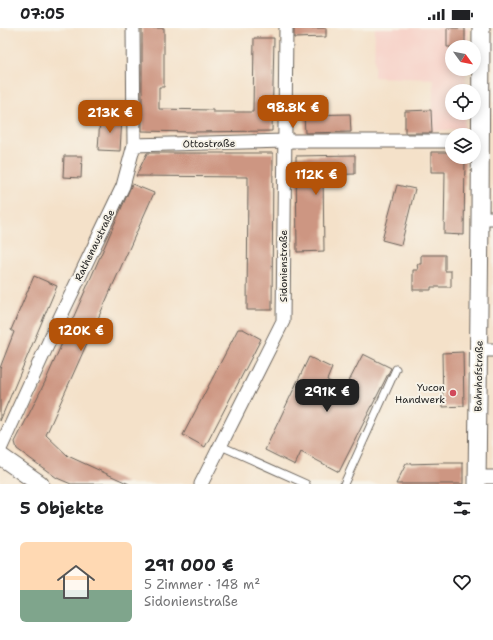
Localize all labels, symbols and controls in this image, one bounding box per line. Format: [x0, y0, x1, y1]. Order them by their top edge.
text: 07:05 [20, 4, 65, 24]
north arrow [445, 40, 481, 76]
map controls [445, 40, 481, 164]
button: locate [445, 84, 481, 120]
pin: 98.8K € [256, 95, 330, 129]
text: 98.8K € [267, 99, 319, 116]
pin: 213K € [77, 100, 143, 134]
text: 213K € [87, 104, 133, 121]
button: layers [445, 128, 481, 164]
street label: Ottostraße [182, 137, 236, 150]
pin: 112K € [283, 162, 349, 196]
text: 112K € [295, 166, 337, 183]
street label: Rathenaustraße [72, 207, 118, 283]
street label: Sidonienstraße [277, 229, 290, 302]
pin: 120K € [48, 318, 114, 352]
text: 120K € [58, 322, 104, 339]
street label: Bahnhofstraße [471, 340, 486, 412]
pin: 291K € [294, 379, 360, 413]
place label: Yucon Handwerk [395, 381, 445, 406]
text: 291K € [304, 383, 350, 400]
marker: Yucon Handwerk [448, 388, 458, 398]
text: 5 Objekte [20, 497, 104, 519]
icon: filters [451, 497, 473, 519]
text: 291 000 € [144, 554, 234, 576]
icon: home [52, 558, 100, 606]
icon: heart [451, 571, 473, 593]
text: 5 Zimmer · 148 m² [144, 576, 260, 593]
text: Sidonienstraße [144, 593, 238, 610]

